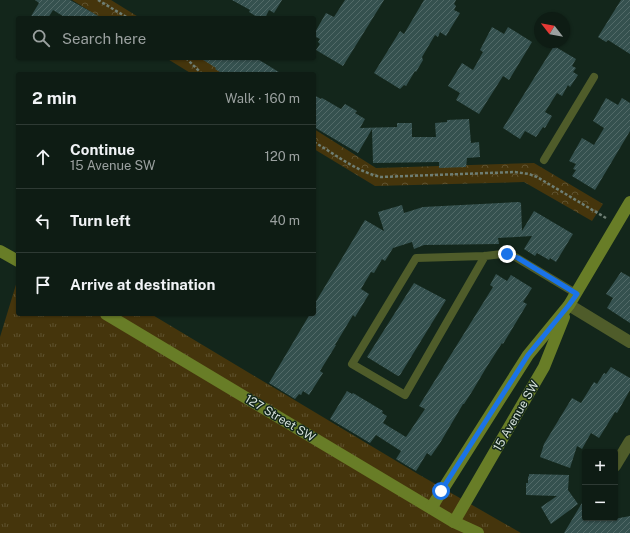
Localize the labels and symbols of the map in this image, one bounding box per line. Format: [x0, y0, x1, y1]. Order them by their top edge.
north arrow [534, 12, 570, 48]
route end [498, 245, 516, 263]
street label: 15 Avenue SW [490, 378, 542, 454]
street label: 127 Street SW [242, 392, 318, 445]
route start [432, 482, 450, 500]

